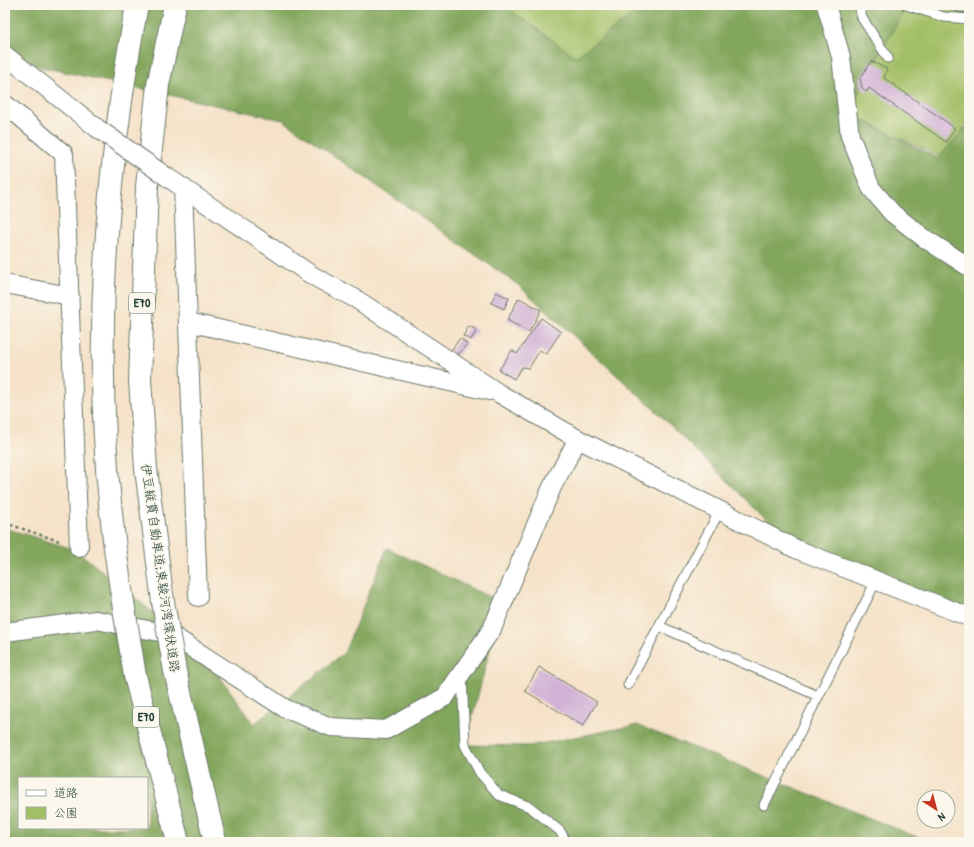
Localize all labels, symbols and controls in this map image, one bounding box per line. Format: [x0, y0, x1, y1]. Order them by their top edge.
road number: E70 [129, 293, 155, 313]
street label: 伊豆縦貫自動車道;東駿河湾環状道路 [137, 462, 185, 674]
road number: E70 [133, 707, 159, 727]
legend [18, 777, 148, 829]
text: 道路 [54, 784, 78, 801]
north arrow [916, 789, 956, 829]
text: 公園 [54, 804, 78, 821]
text: N [935, 810, 948, 825]

